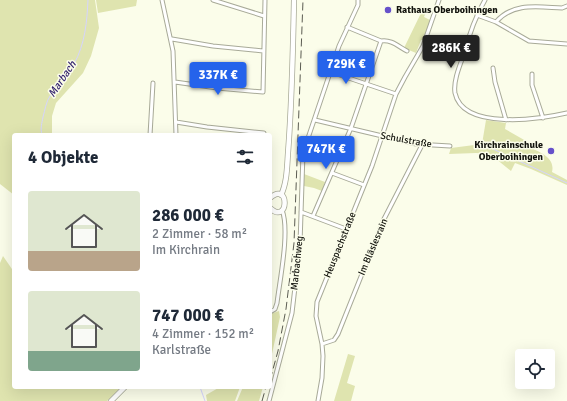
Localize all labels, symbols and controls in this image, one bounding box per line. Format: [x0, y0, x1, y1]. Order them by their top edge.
place label: Rathaus Oberboihingen [396, 4, 498, 16]
marker: Rathaus Oberboihingen [383, 5, 393, 15]
pin: 286K € [418, 35, 484, 69]
text: 286K € [431, 40, 471, 56]
pin: 729K € [313, 51, 379, 85]
text: 729K € [326, 56, 366, 72]
water label: Marbach [45, 58, 79, 100]
pin: 337K € [185, 62, 251, 96]
text: 337K € [198, 67, 238, 83]
street label: Schulstraße [379, 130, 433, 150]
pin: 747K € [293, 136, 359, 170]
place label: Kirchrainschule Oberboihingen [474, 139, 544, 163]
text: 747K € [306, 141, 346, 157]
icon: filters [234, 146, 256, 168]
marker: Kirchrainschule Oberboihingen [546, 146, 556, 156]
text: 4 Objekte [28, 147, 99, 168]
text: 286 000 € [152, 205, 224, 226]
icon: home [60, 207, 108, 255]
street label: Heuspachstraße [321, 210, 359, 280]
street label: Im Bläslesrain [356, 217, 390, 277]
text: 2 Zimmer · 58 m² [152, 226, 247, 242]
street label: Marbachweg [288, 235, 306, 291]
text: Im Kirchrain [152, 242, 220, 258]
text: 747 000 € [152, 305, 224, 326]
icon: home [60, 307, 108, 355]
text: 4 Zimmer · 152 m² [152, 326, 254, 342]
text: Karlstraße [152, 342, 211, 358]
map controls [515, 349, 555, 389]
button: locate [515, 349, 555, 389]

